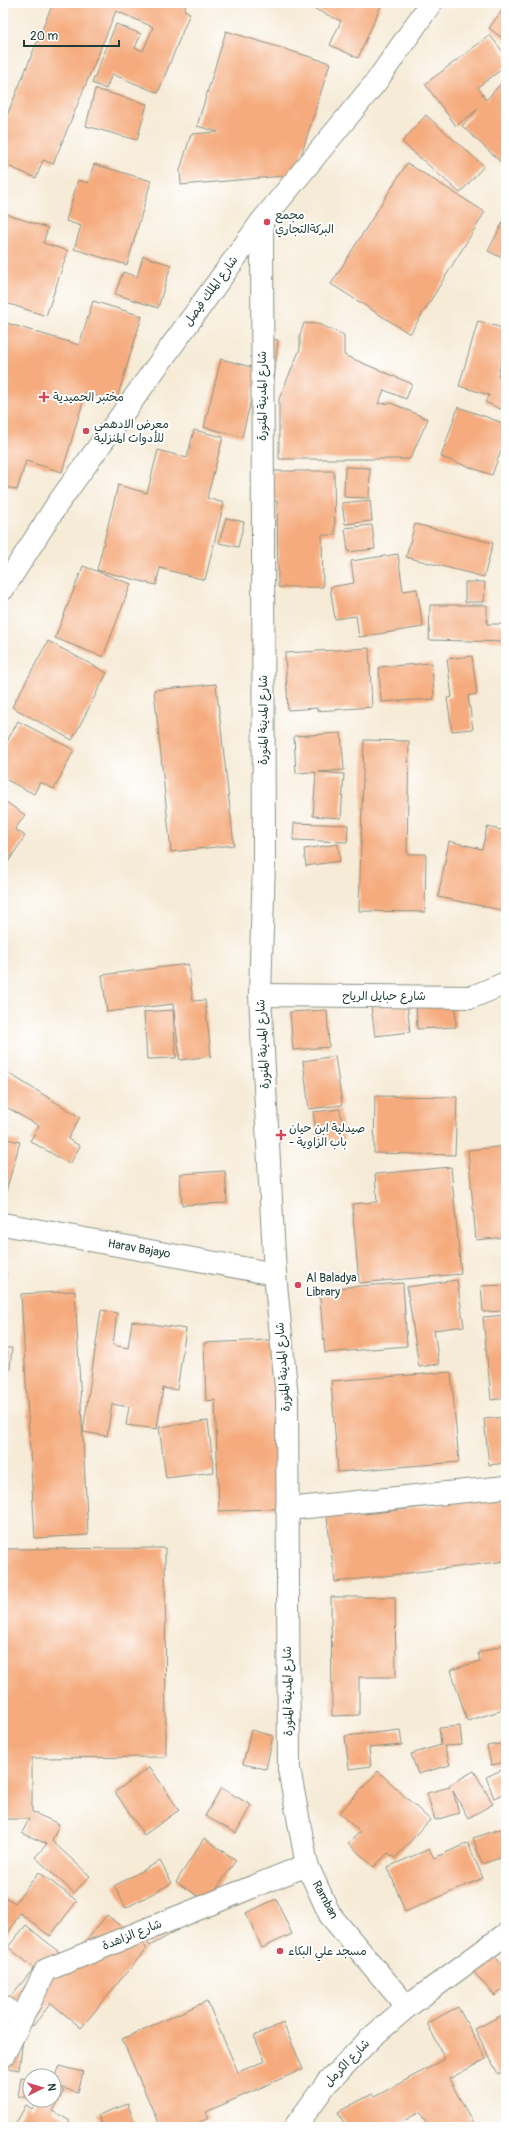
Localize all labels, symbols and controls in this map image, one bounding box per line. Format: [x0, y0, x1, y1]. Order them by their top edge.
scale bar [24, 22, 119, 48]
text: 20 m [30, 29, 59, 44]
place label: مجمع البركةالتجاري [275, 208, 334, 238]
marker: مجمع البركةالتجاري [262, 217, 272, 227]
street label: شارع الملك فيصل [180, 253, 242, 330]
street label: شارع المدينة المنورة [255, 351, 271, 441]
place label: مختبر الحميدية [53, 390, 124, 405]
marker: مختبر الحميدية [38, 391, 50, 403]
place label: معرض الادهمي للأدوات المنزلية [94, 417, 169, 446]
marker: معرض الادهمي للأدوات المنزلية [81, 426, 91, 436]
street label: شارع المدينة المنورة [256, 675, 272, 765]
street label: شارع حبايل الرياح [342, 989, 426, 1005]
street label: شارع المدينة المنورة [253, 999, 274, 1089]
place label: صيدلية ابن حيان - باب الزاوية [289, 1121, 365, 1150]
marker: صيدلية ابن حيان - باب الزاوية [276, 1130, 286, 1140]
street label: Harav Bajayo [107, 1236, 172, 1262]
place label: Al Baladya Library [306, 1271, 357, 1300]
marker: Al Baladya Library [293, 1280, 303, 1290]
street label: شارع المدينة المنورة [272, 1322, 295, 1412]
street label: شارع المدينة المنورة [280, 1646, 297, 1736]
street label: Ramban [309, 1878, 341, 1922]
street label: شارع الزاهدة [100, 1916, 164, 1955]
place label: مسجد علي البكاء [288, 1944, 367, 1962]
marker: مسجد علي البكاء [275, 1946, 285, 1956]
street label: شارع الكرمل [321, 2036, 374, 2090]
north arrow [22, 2068, 62, 2108]
text: N [45, 2083, 58, 2092]

